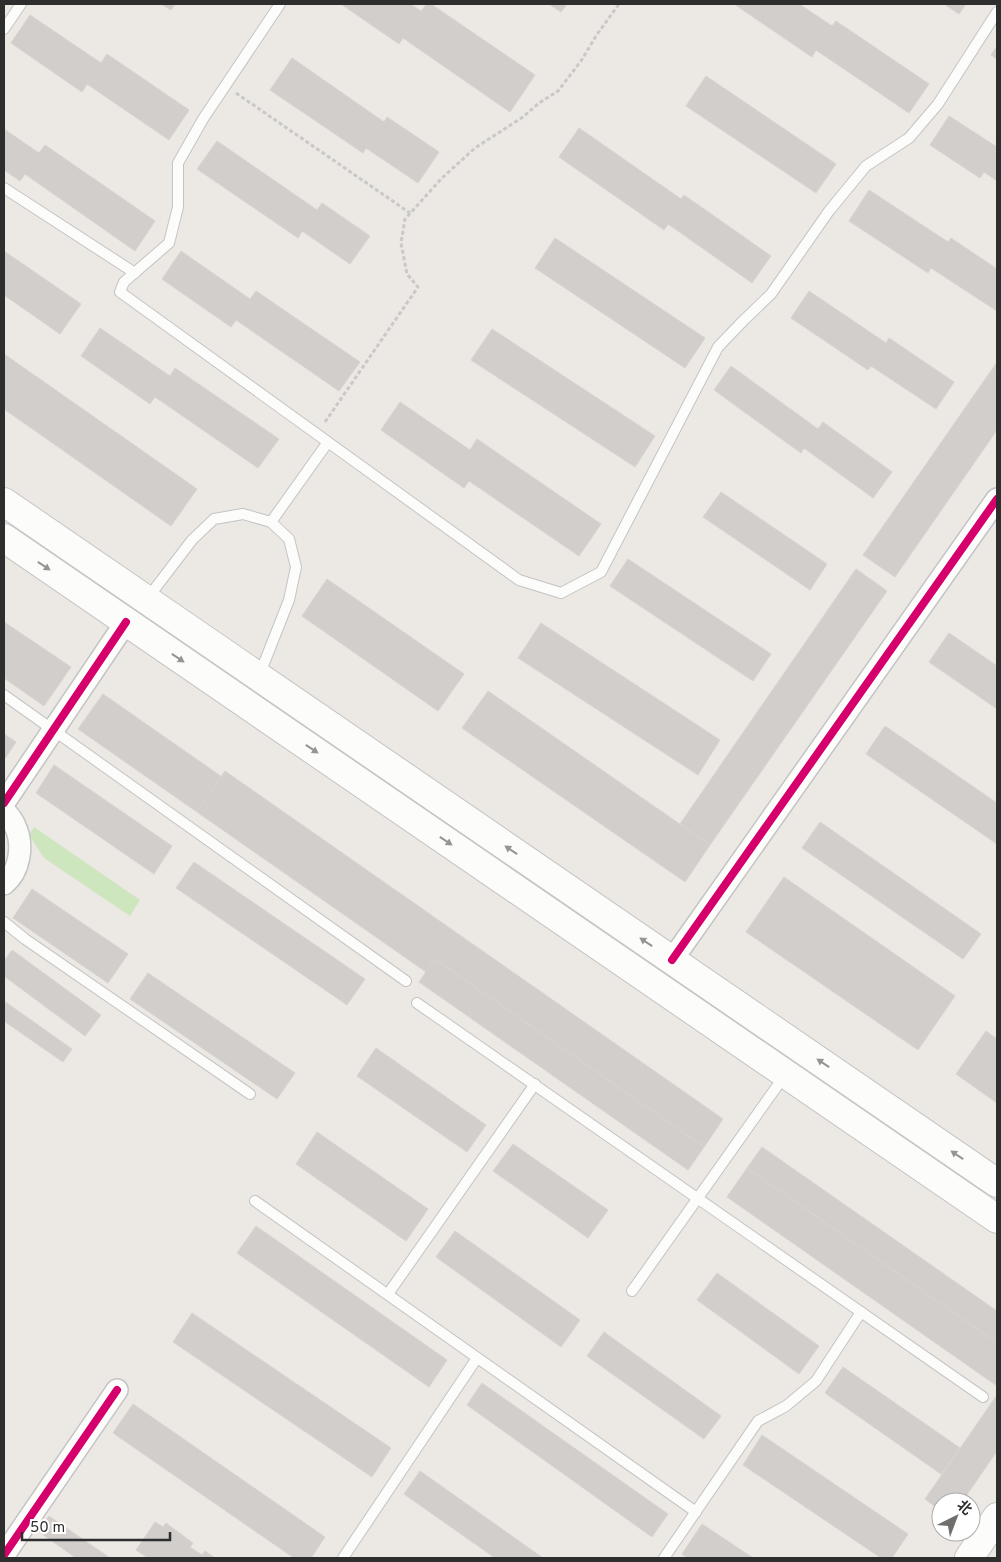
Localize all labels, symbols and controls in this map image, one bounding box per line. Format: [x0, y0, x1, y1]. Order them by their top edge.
one-way arrow [37, 561, 51, 571]
one-way arrow [171, 653, 185, 663]
one-way arrow [305, 744, 319, 754]
one-way arrow [439, 836, 453, 846]
one-way arrow [505, 845, 518, 855]
one-way arrow [639, 937, 652, 947]
one-way arrow [816, 1058, 830, 1068]
one-way arrow [950, 1150, 964, 1160]
north arrow [931, 1492, 981, 1542]
text: 北 [953, 1497, 975, 1519]
scale bar [22, 1510, 170, 1542]
text: 50 m [30, 1519, 65, 1538]

